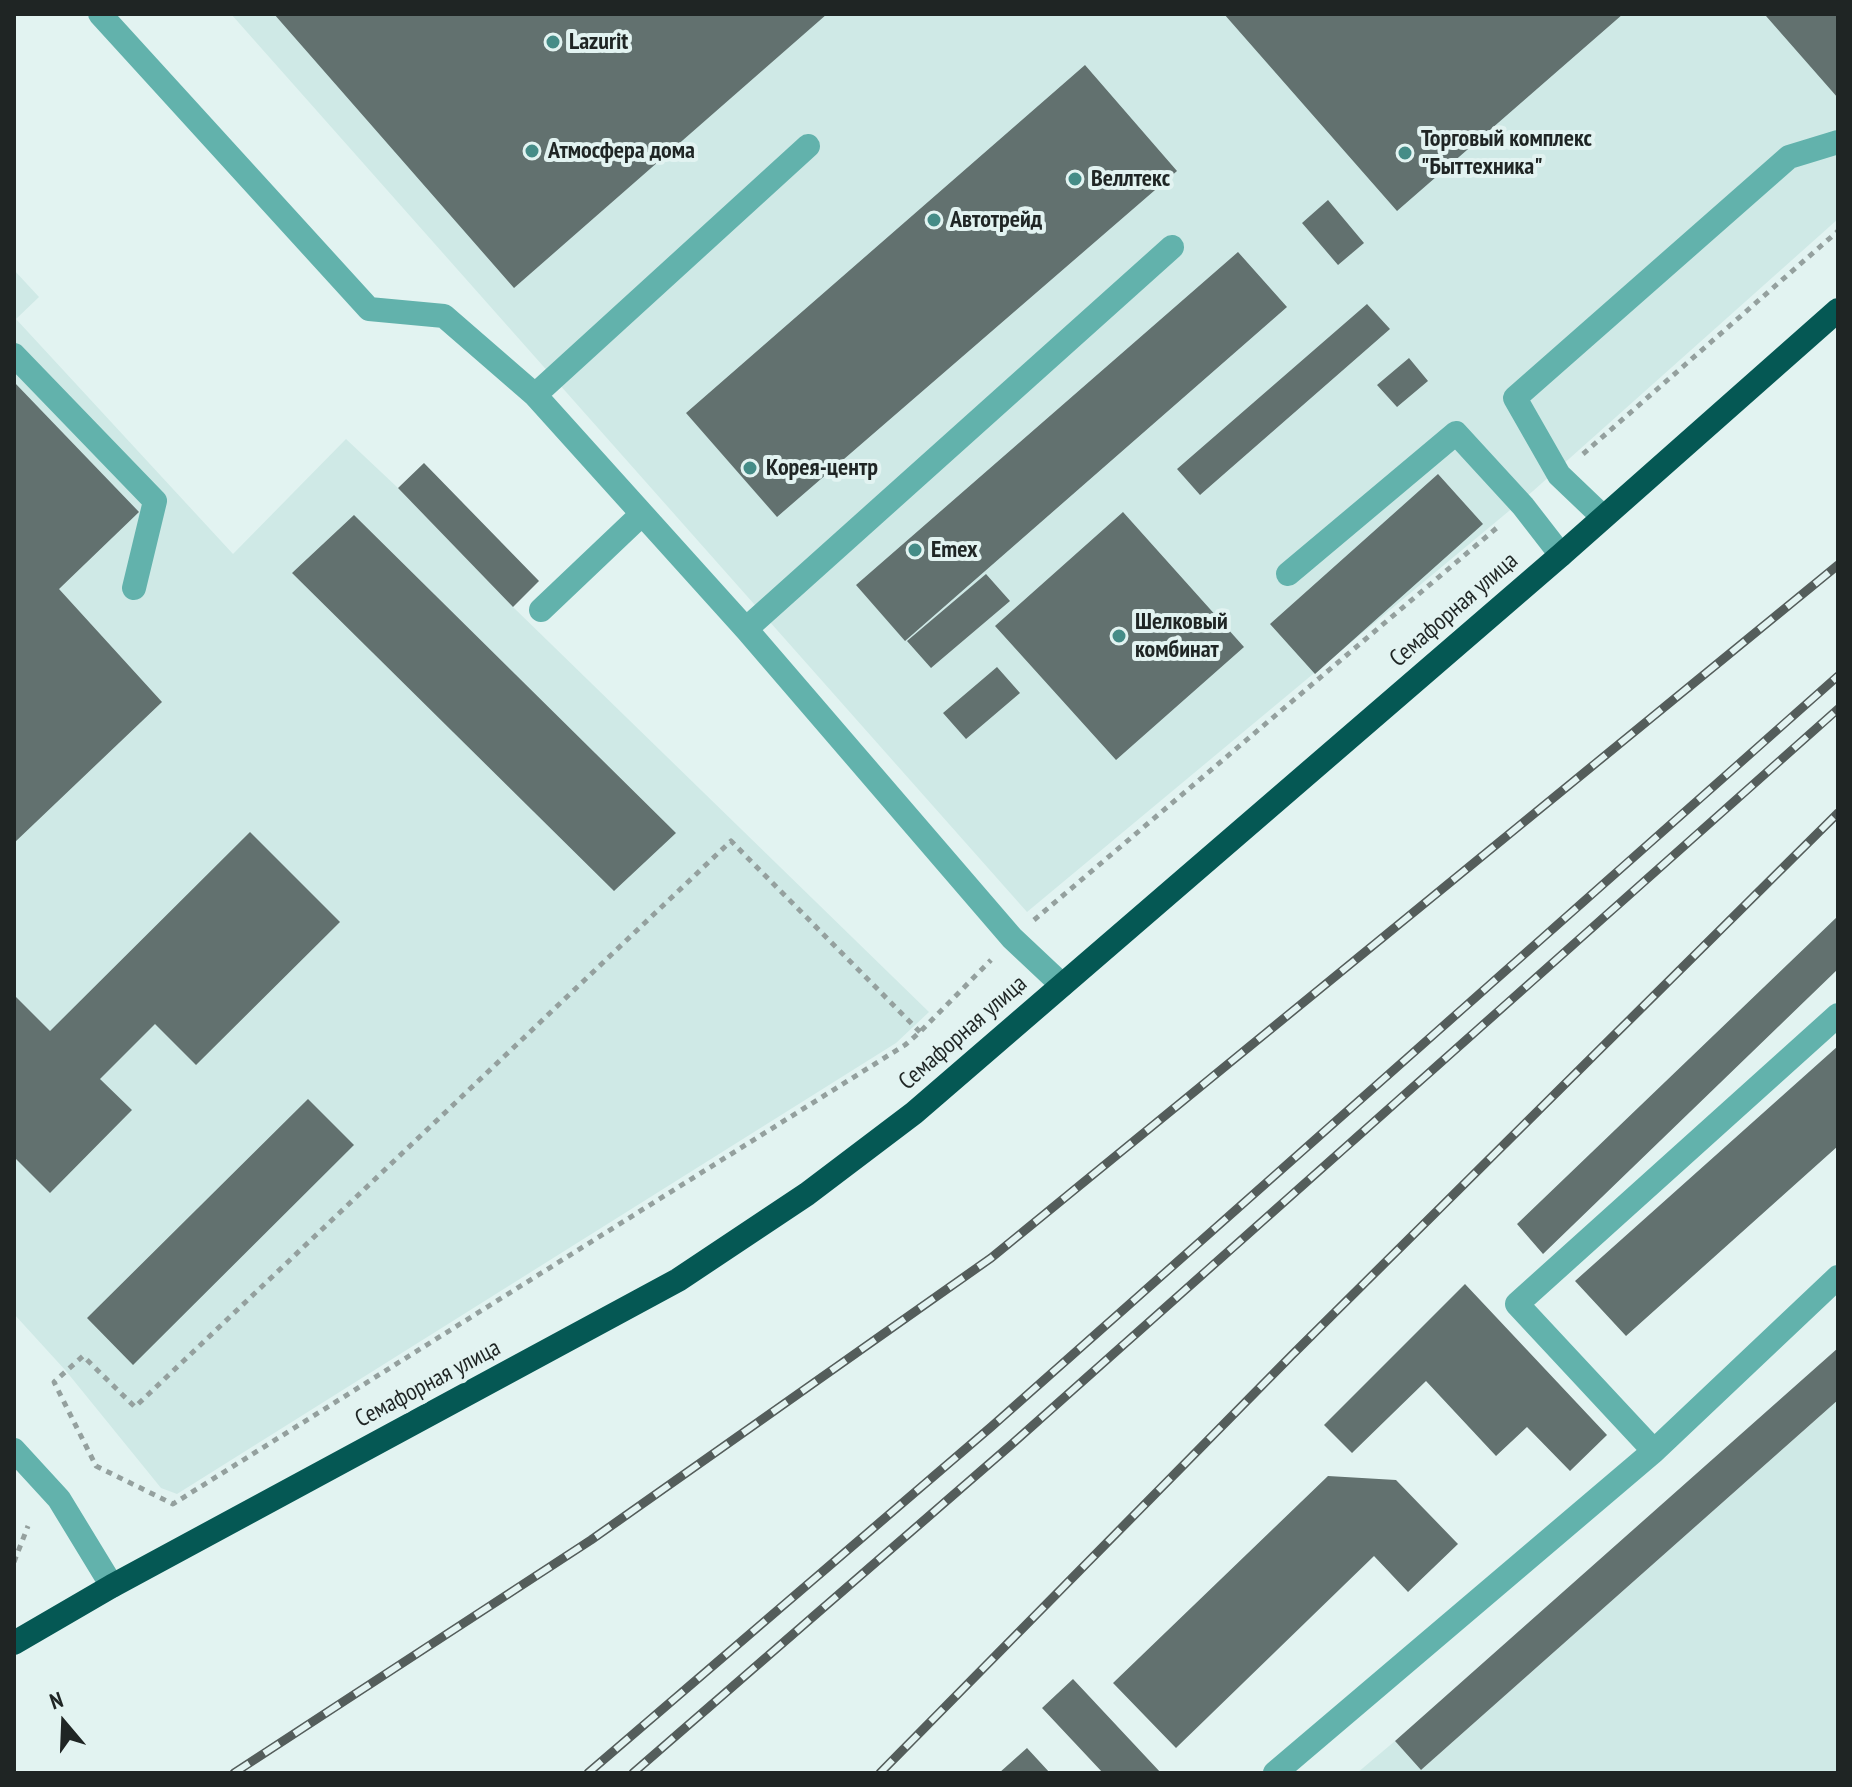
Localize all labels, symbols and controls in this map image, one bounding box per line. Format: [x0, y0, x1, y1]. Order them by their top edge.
place label: Lazurit [569, 28, 628, 56]
marker: Lazurit [544, 33, 562, 51]
place label: Торговый комплекс "Быттехника" [1421, 125, 1592, 181]
place label: Атмосфера дома [548, 137, 695, 165]
marker: Атмосфера дома [523, 142, 541, 160]
marker: Торговый комплекс "Быттехника" [1396, 144, 1414, 162]
place label: Веллтекс [1091, 165, 1170, 193]
marker: Веллтекс [1066, 170, 1084, 188]
place label: Автотрейд [950, 206, 1042, 234]
marker: Автотрейд [925, 211, 943, 229]
place label: Корея-центр [766, 454, 878, 482]
marker: Корея-центр [741, 459, 759, 477]
place label: Emex [931, 536, 978, 564]
marker: Emex [906, 541, 924, 559]
street label: Семафорная улица [1384, 547, 1524, 673]
place label: Шелковый комбинат [1135, 608, 1228, 664]
marker: Шелковый комбинат [1110, 627, 1128, 645]
street label: Семафорная улица [893, 970, 1033, 1096]
street label: Семафорная улица [351, 1334, 505, 1434]
north arrow [24, 1683, 104, 1763]
text: N [46, 1685, 66, 1715]

